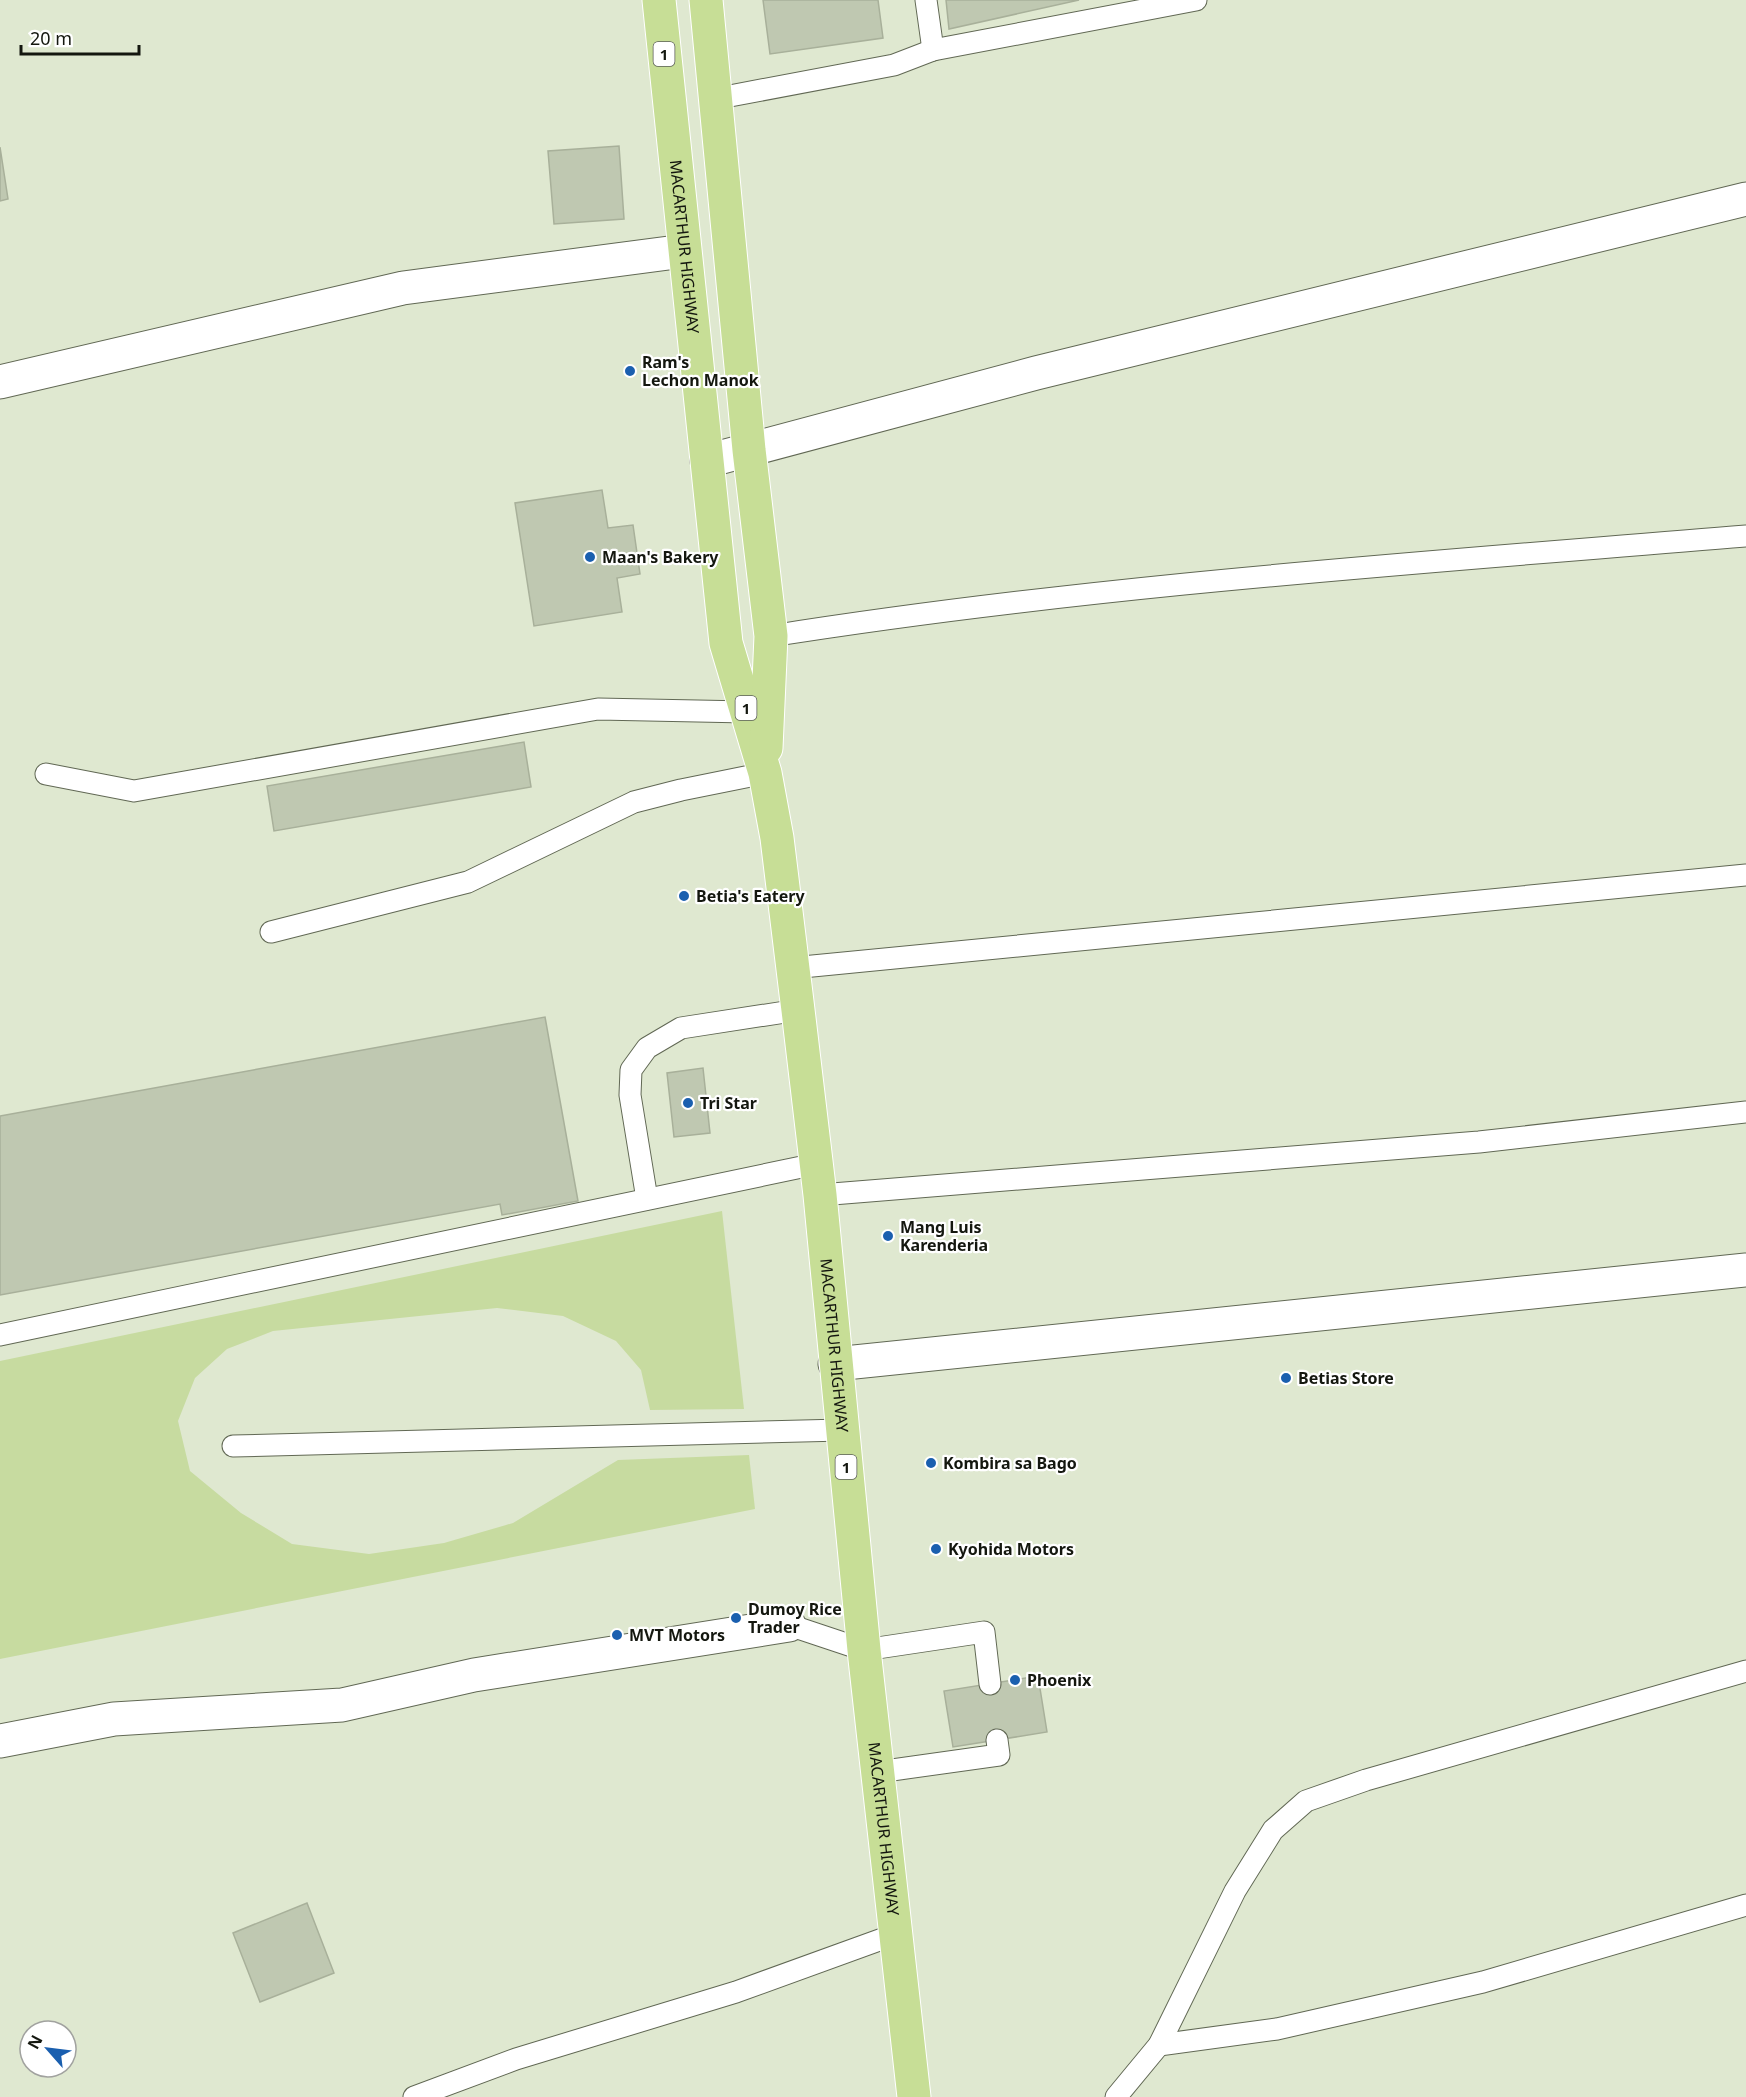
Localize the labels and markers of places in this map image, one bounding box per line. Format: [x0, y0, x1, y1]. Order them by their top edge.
place label: Ram's Lechon Manok [642, 351, 759, 391]
marker: Ram's Lechon Manok [623, 364, 637, 378]
place label: Maan's Bakery [602, 546, 719, 568]
marker: Maan's Bakery [583, 550, 597, 564]
place label: Betia's Eatery [696, 885, 806, 907]
marker: Betia's Eatery [677, 889, 691, 903]
place label: Tri Star [700, 1092, 757, 1114]
marker: Tri Star [681, 1096, 695, 1110]
place label: Mang Luis Karenderia [900, 1216, 988, 1256]
marker: Mang Luis Karenderia [881, 1229, 895, 1243]
place label: Betias Store [1298, 1367, 1394, 1389]
marker: Betias Store [1279, 1371, 1293, 1385]
place label: Kombira sa Bago [943, 1452, 1077, 1474]
marker: Kombira sa Bago [924, 1456, 938, 1470]
place label: Kyohida Motors [948, 1538, 1074, 1560]
marker: Kyohida Motors [929, 1542, 943, 1556]
place label: Dumoy Rice Trader [748, 1598, 842, 1638]
marker: Dumoy Rice Trader [729, 1611, 743, 1625]
place label: MVT Motors [629, 1624, 725, 1646]
marker: MVT Motors [610, 1628, 624, 1642]
place label: Phoenix [1027, 1669, 1092, 1691]
marker: Phoenix [1008, 1673, 1022, 1687]

